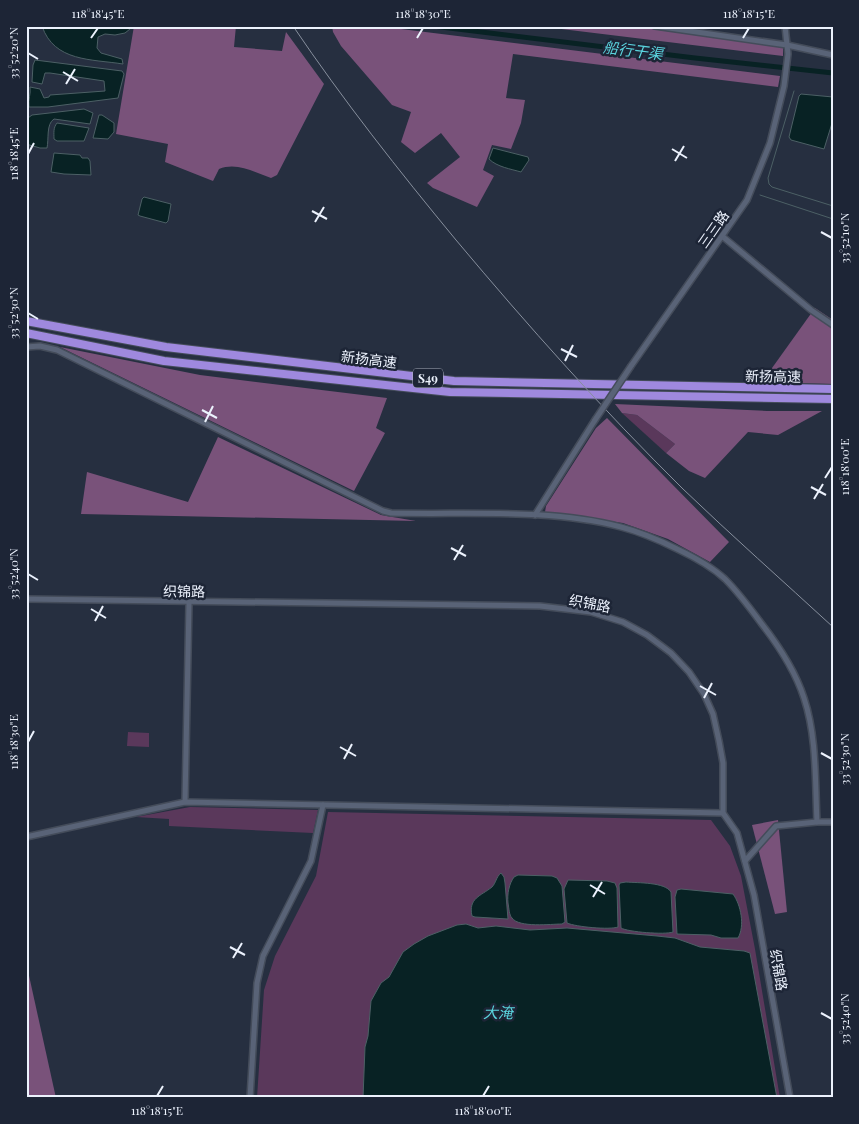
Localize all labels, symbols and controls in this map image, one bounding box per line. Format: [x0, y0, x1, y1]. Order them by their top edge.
text: 118°18'45"E [72, 5, 124, 21]
text: 118°18'30"E [395, 5, 451, 21]
text: 118°18'15"E [723, 5, 775, 21]
text: 33°52'20"N [5, 26, 21, 79]
water label: 船行干渠 [602, 36, 666, 64]
text: 118°18'45"E [5, 128, 21, 180]
street label: 三三路 [693, 206, 733, 252]
text: 33°52'10"N [836, 212, 852, 263]
text: 33°52'30"N [5, 287, 21, 339]
street label: 新扬高速 [340, 346, 398, 372]
street label: 新扬高速 [745, 366, 801, 386]
road number: S49 [413, 368, 443, 388]
text: 118°18'00"E [836, 439, 852, 496]
text: 33°52'40"N [5, 548, 21, 600]
street label: 织锦路 [163, 581, 205, 601]
street label: 织锦路 [568, 590, 612, 616]
text: 118°18'30"E [5, 714, 21, 770]
text: 33°52'30"N [836, 733, 852, 785]
street label: 织锦路 [766, 948, 792, 992]
text: 33°52'40"N [836, 993, 852, 1045]
water label: 大淹 [483, 1002, 516, 1022]
text: 118°18'15"E [131, 1102, 183, 1118]
text: 118°18'00"E [455, 1102, 512, 1118]

